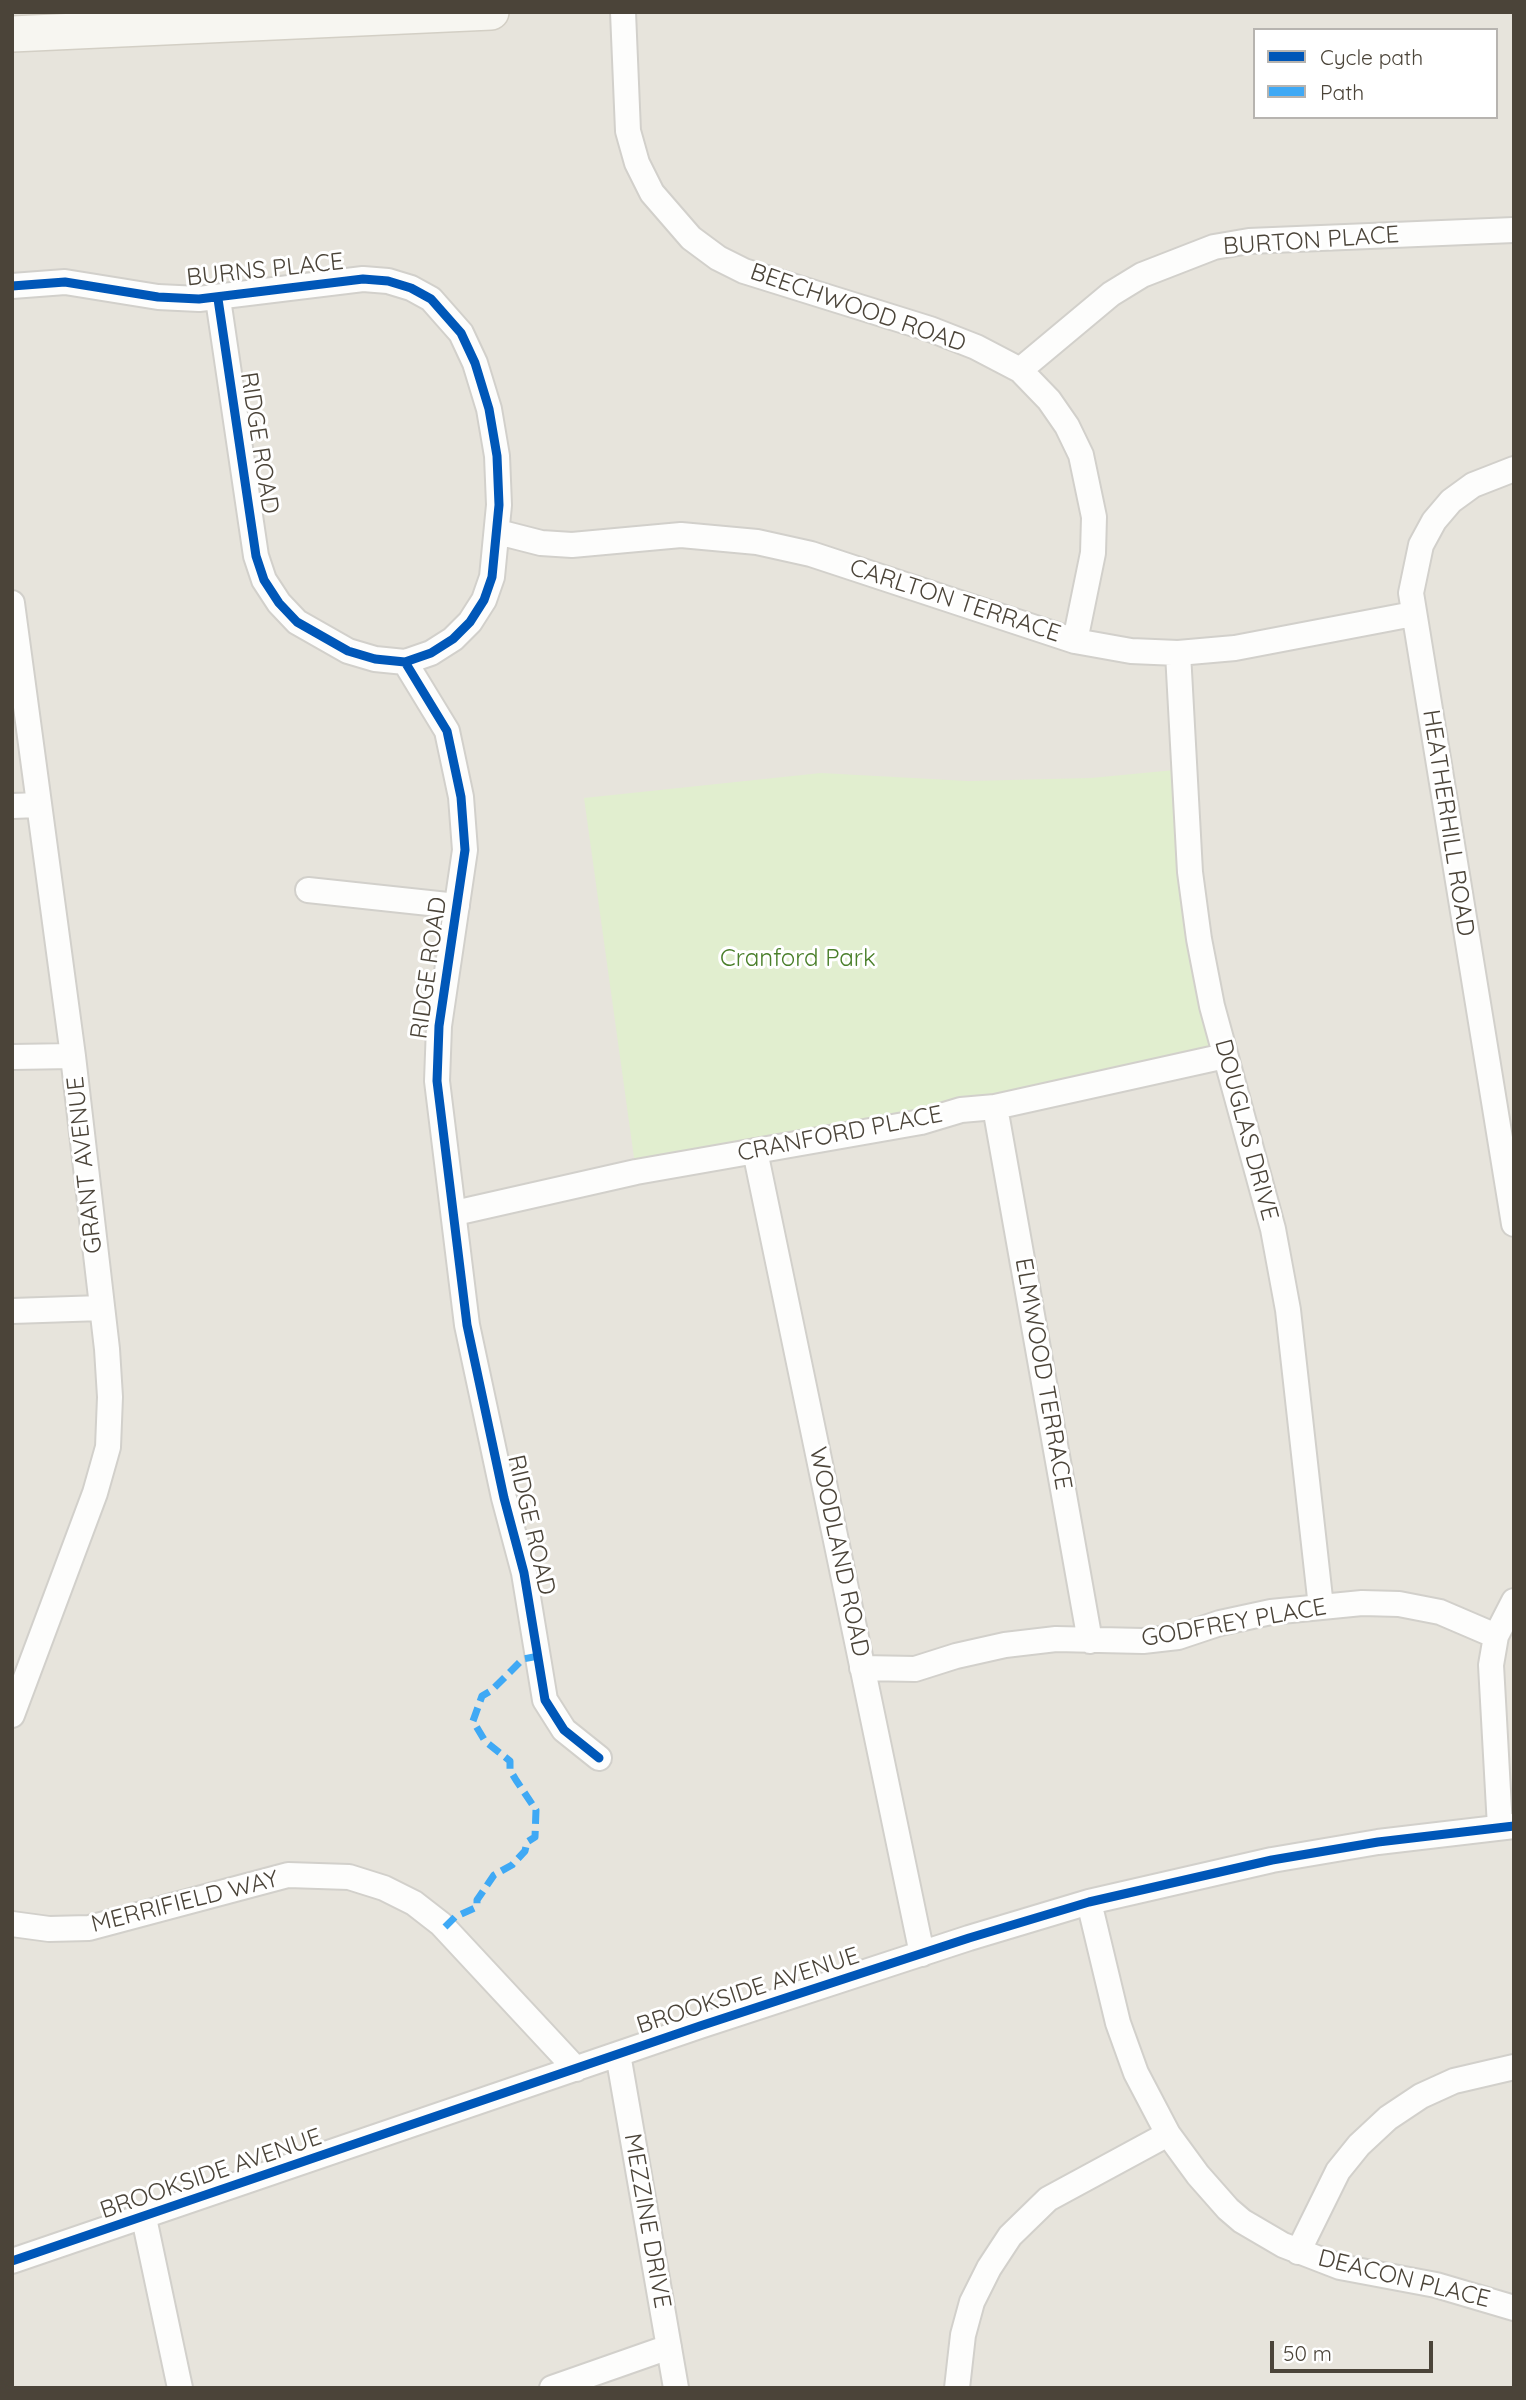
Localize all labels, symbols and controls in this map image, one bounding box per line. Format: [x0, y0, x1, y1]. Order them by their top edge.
legend [1253, 28, 1498, 119]
text: Cycle path [1320, 44, 1423, 70]
text: Path [1320, 79, 1364, 105]
street label: BURTON PLACE [1222, 220, 1400, 262]
street label: BURNS PLACE [185, 247, 345, 293]
street label: BEECHWOOD ROAD [746, 258, 970, 358]
street label: RIDGE ROAD [234, 370, 284, 516]
street label: CARLTON TERRACE [846, 553, 1064, 649]
street label: HEATHERHILL ROAD [1416, 708, 1480, 938]
street label: RIDGE ROAD [405, 895, 453, 1041]
park label: Cranford Park [720, 945, 876, 973]
street label: DOUGLAS DRIVE [1208, 1036, 1284, 1224]
street label: GRANT AVENUE [61, 1075, 109, 1255]
street label: CRANFORD PLACE [735, 1100, 945, 1168]
street label: ELMWOOD TERRACE [1008, 1256, 1078, 1492]
street label: WOODLAND ROAD [803, 1445, 875, 1659]
street label: RIDGE ROAD [501, 1452, 561, 1598]
street label: GODFREY PLACE [1139, 1593, 1329, 1653]
street label: MERRIFIELD WAY [88, 1865, 282, 1939]
street label: BROOKSIDE AVENUE [633, 1941, 863, 2041]
street label: BROOKSIDE AVENUE [97, 2123, 325, 2225]
street label: MEZZINE DRIVE [617, 2131, 677, 2311]
street label: DEACON PLACE [1315, 2244, 1493, 2314]
scale bar [1274, 2326, 1437, 2370]
text: 50 m [1283, 2340, 1332, 2366]

